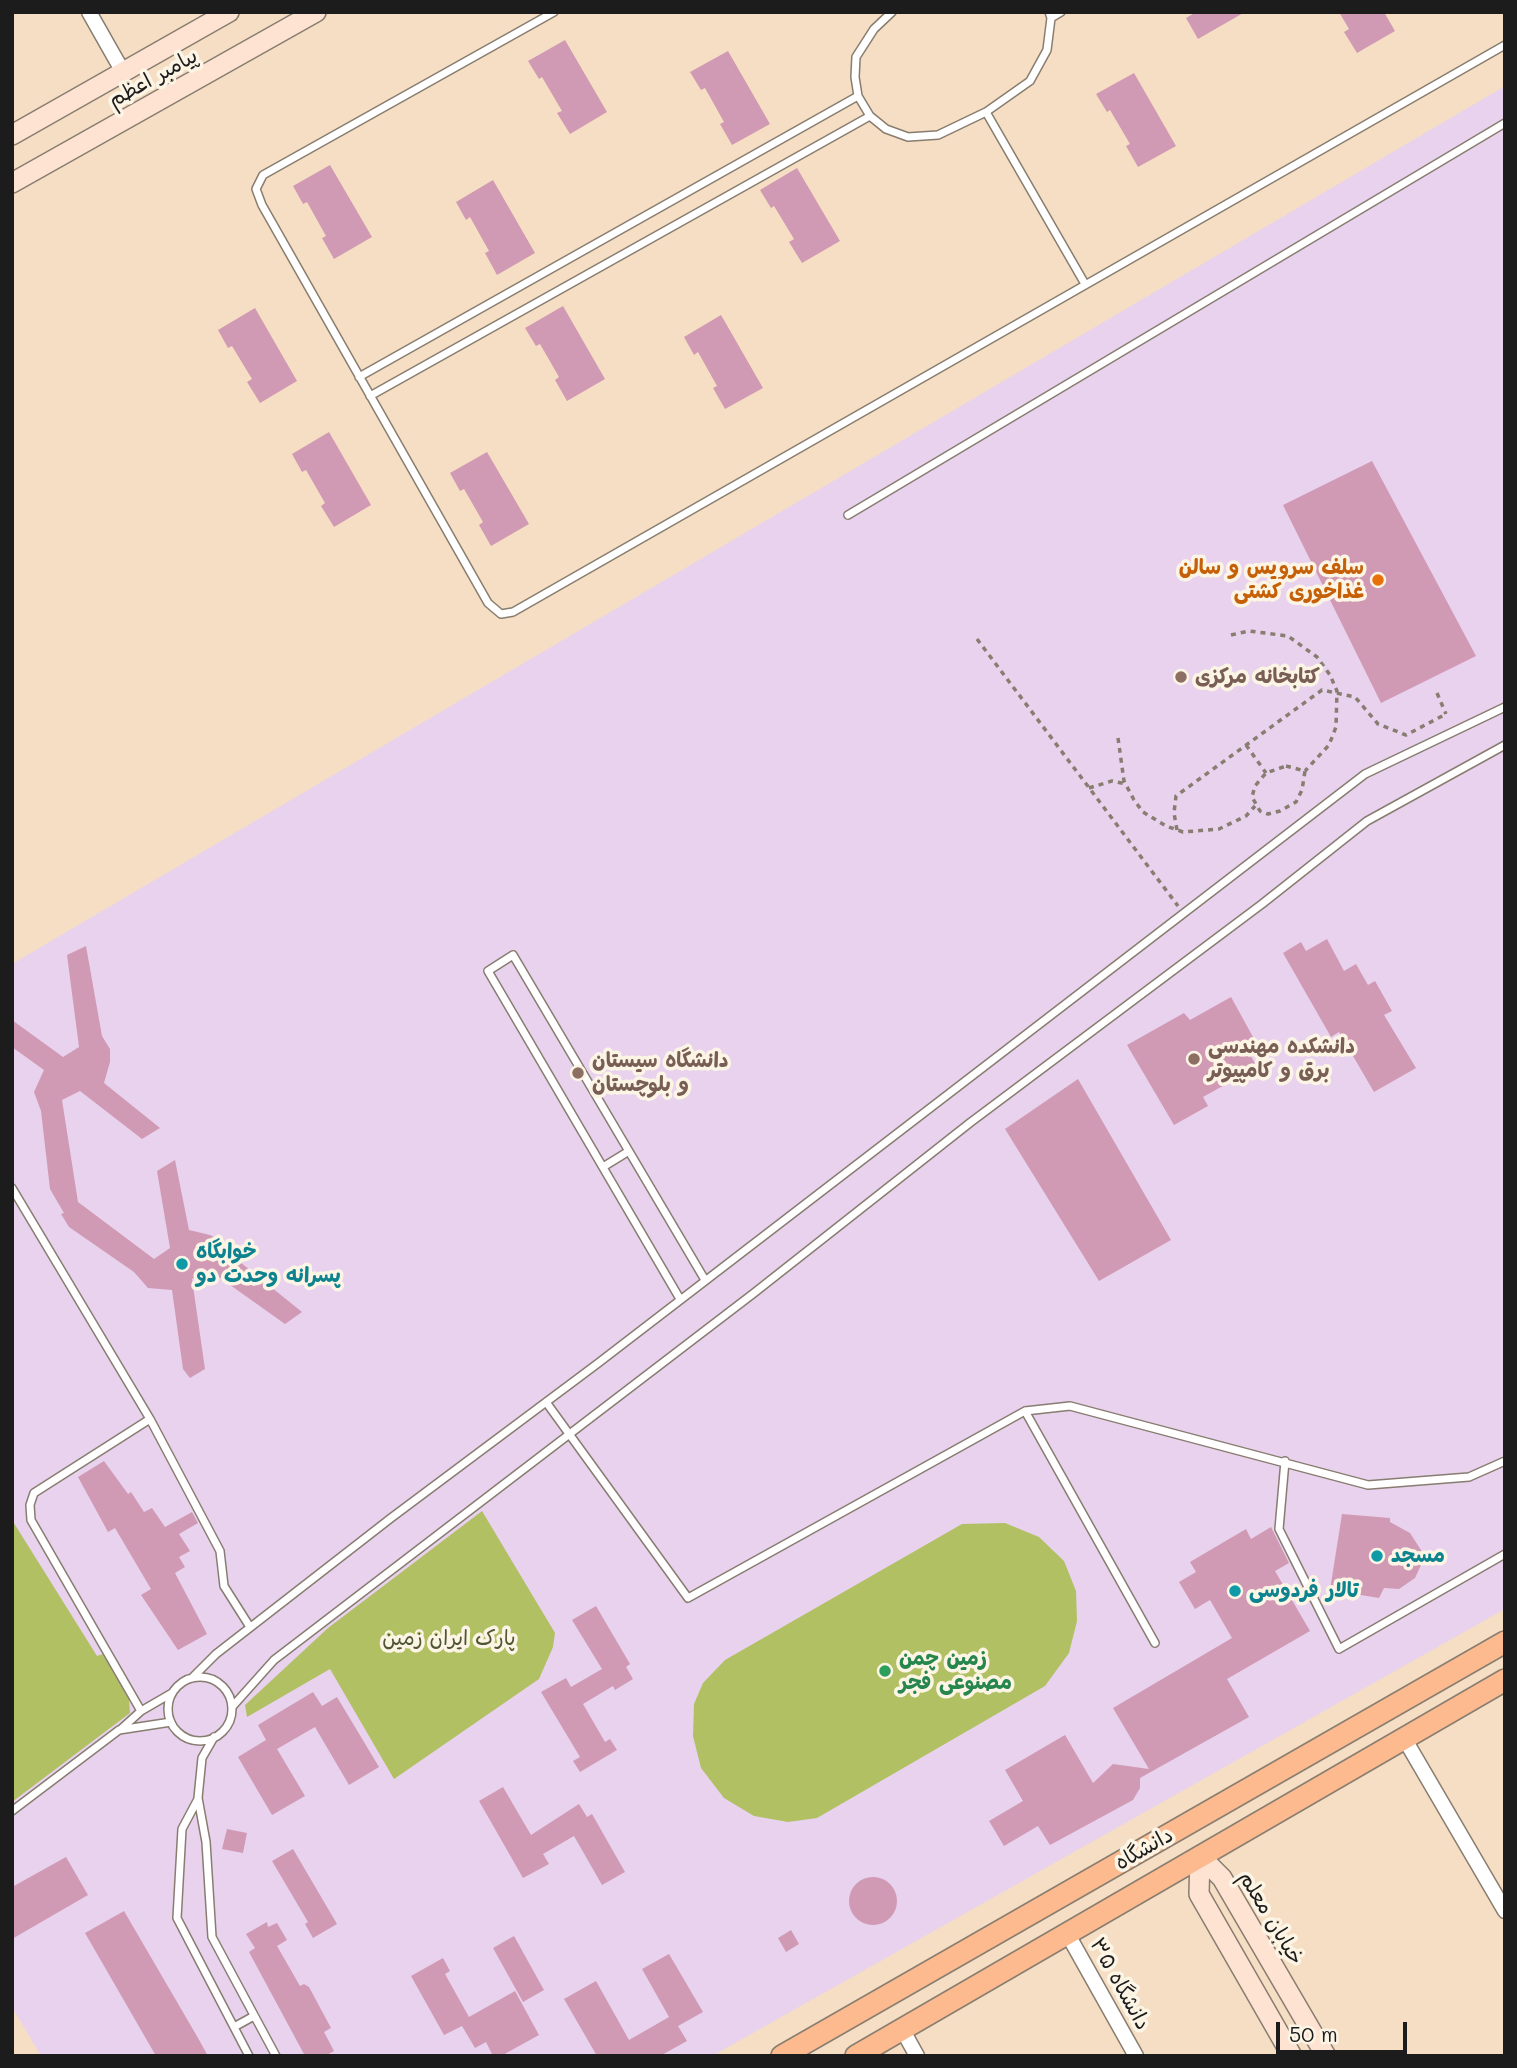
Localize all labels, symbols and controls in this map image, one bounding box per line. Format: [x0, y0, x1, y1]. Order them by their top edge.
street label: پیامبر اعظم [104, 43, 202, 113]
place label: سلف سرویس و سالن غذاخوری کشتی [1179, 555, 1364, 605]
marker: سلف سرویس و سالن غذاخوری کشتی [1370, 572, 1386, 588]
place label: کتابخانه مرکزی [1195, 664, 1320, 690]
marker: کتابخانه مرکزی [1173, 669, 1189, 685]
place label: دانشکده مهندسی برق و کامپیوتر [1208, 1034, 1355, 1084]
place label: دانشگاه سیستان و بلوچستان [592, 1048, 729, 1098]
marker: دانشکده مهندسی برق و کامپیوتر [1186, 1051, 1202, 1067]
marker: دانشگاه سیستان و بلوچستان [570, 1065, 586, 1081]
place label: خوابگاه پسرانه وحدت دو [196, 1239, 341, 1289]
marker: خوابگاه پسرانه وحدت دو [174, 1256, 190, 1272]
place label: مسجد [1391, 1543, 1445, 1569]
marker: مسجد [1369, 1548, 1385, 1564]
place label: تالار فردوسی [1249, 1578, 1359, 1604]
marker: تالار فردوسی [1227, 1583, 1243, 1599]
park label: پارک ایران زمین [382, 1626, 516, 1652]
place label: زمین چمن مصنوعی فجر [899, 1646, 1012, 1696]
marker: زمین چمن مصنوعی فجر [877, 1663, 893, 1679]
street label: دانشگاه [1110, 1822, 1178, 1876]
street label: خیابان معلم [1233, 1867, 1309, 1969]
street label: دانشگاه ۳۵ [1084, 1934, 1156, 2034]
scale bar [1279, 2008, 1410, 2052]
text: 50 m [1289, 2020, 1338, 2047]

